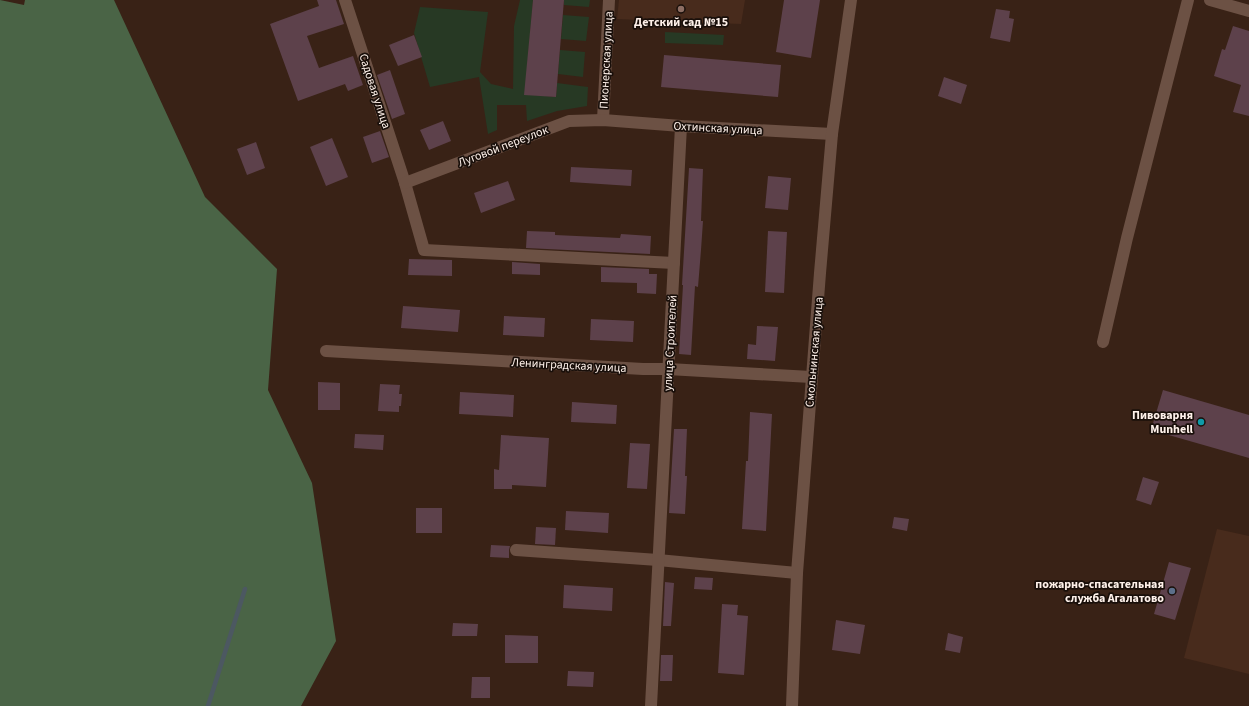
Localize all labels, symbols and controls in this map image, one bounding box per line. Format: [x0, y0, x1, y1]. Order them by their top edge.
marker: Детский сад №15 [676, 4, 686, 14]
street label: Пионерская улица [595, 11, 618, 109]
place label: Детский сад №15 [634, 14, 728, 31]
street label: Садовая улица [354, 51, 395, 131]
street label: Охтинская улица [673, 118, 763, 139]
street label: Луговой переулок [456, 121, 551, 172]
street label: улица Строителей [659, 295, 682, 392]
street label: Смольнинская улица [801, 296, 828, 408]
street label: Ленинградская улица [511, 354, 627, 377]
place label: Пивоварня Munhell [1132, 407, 1194, 438]
marker: Пивоварня Munhell [1196, 417, 1206, 427]
place label: пожарно-спасательная служба Агалатово [1035, 576, 1164, 607]
marker: пожарно-спасательная служба Агалатово [1167, 586, 1177, 596]

